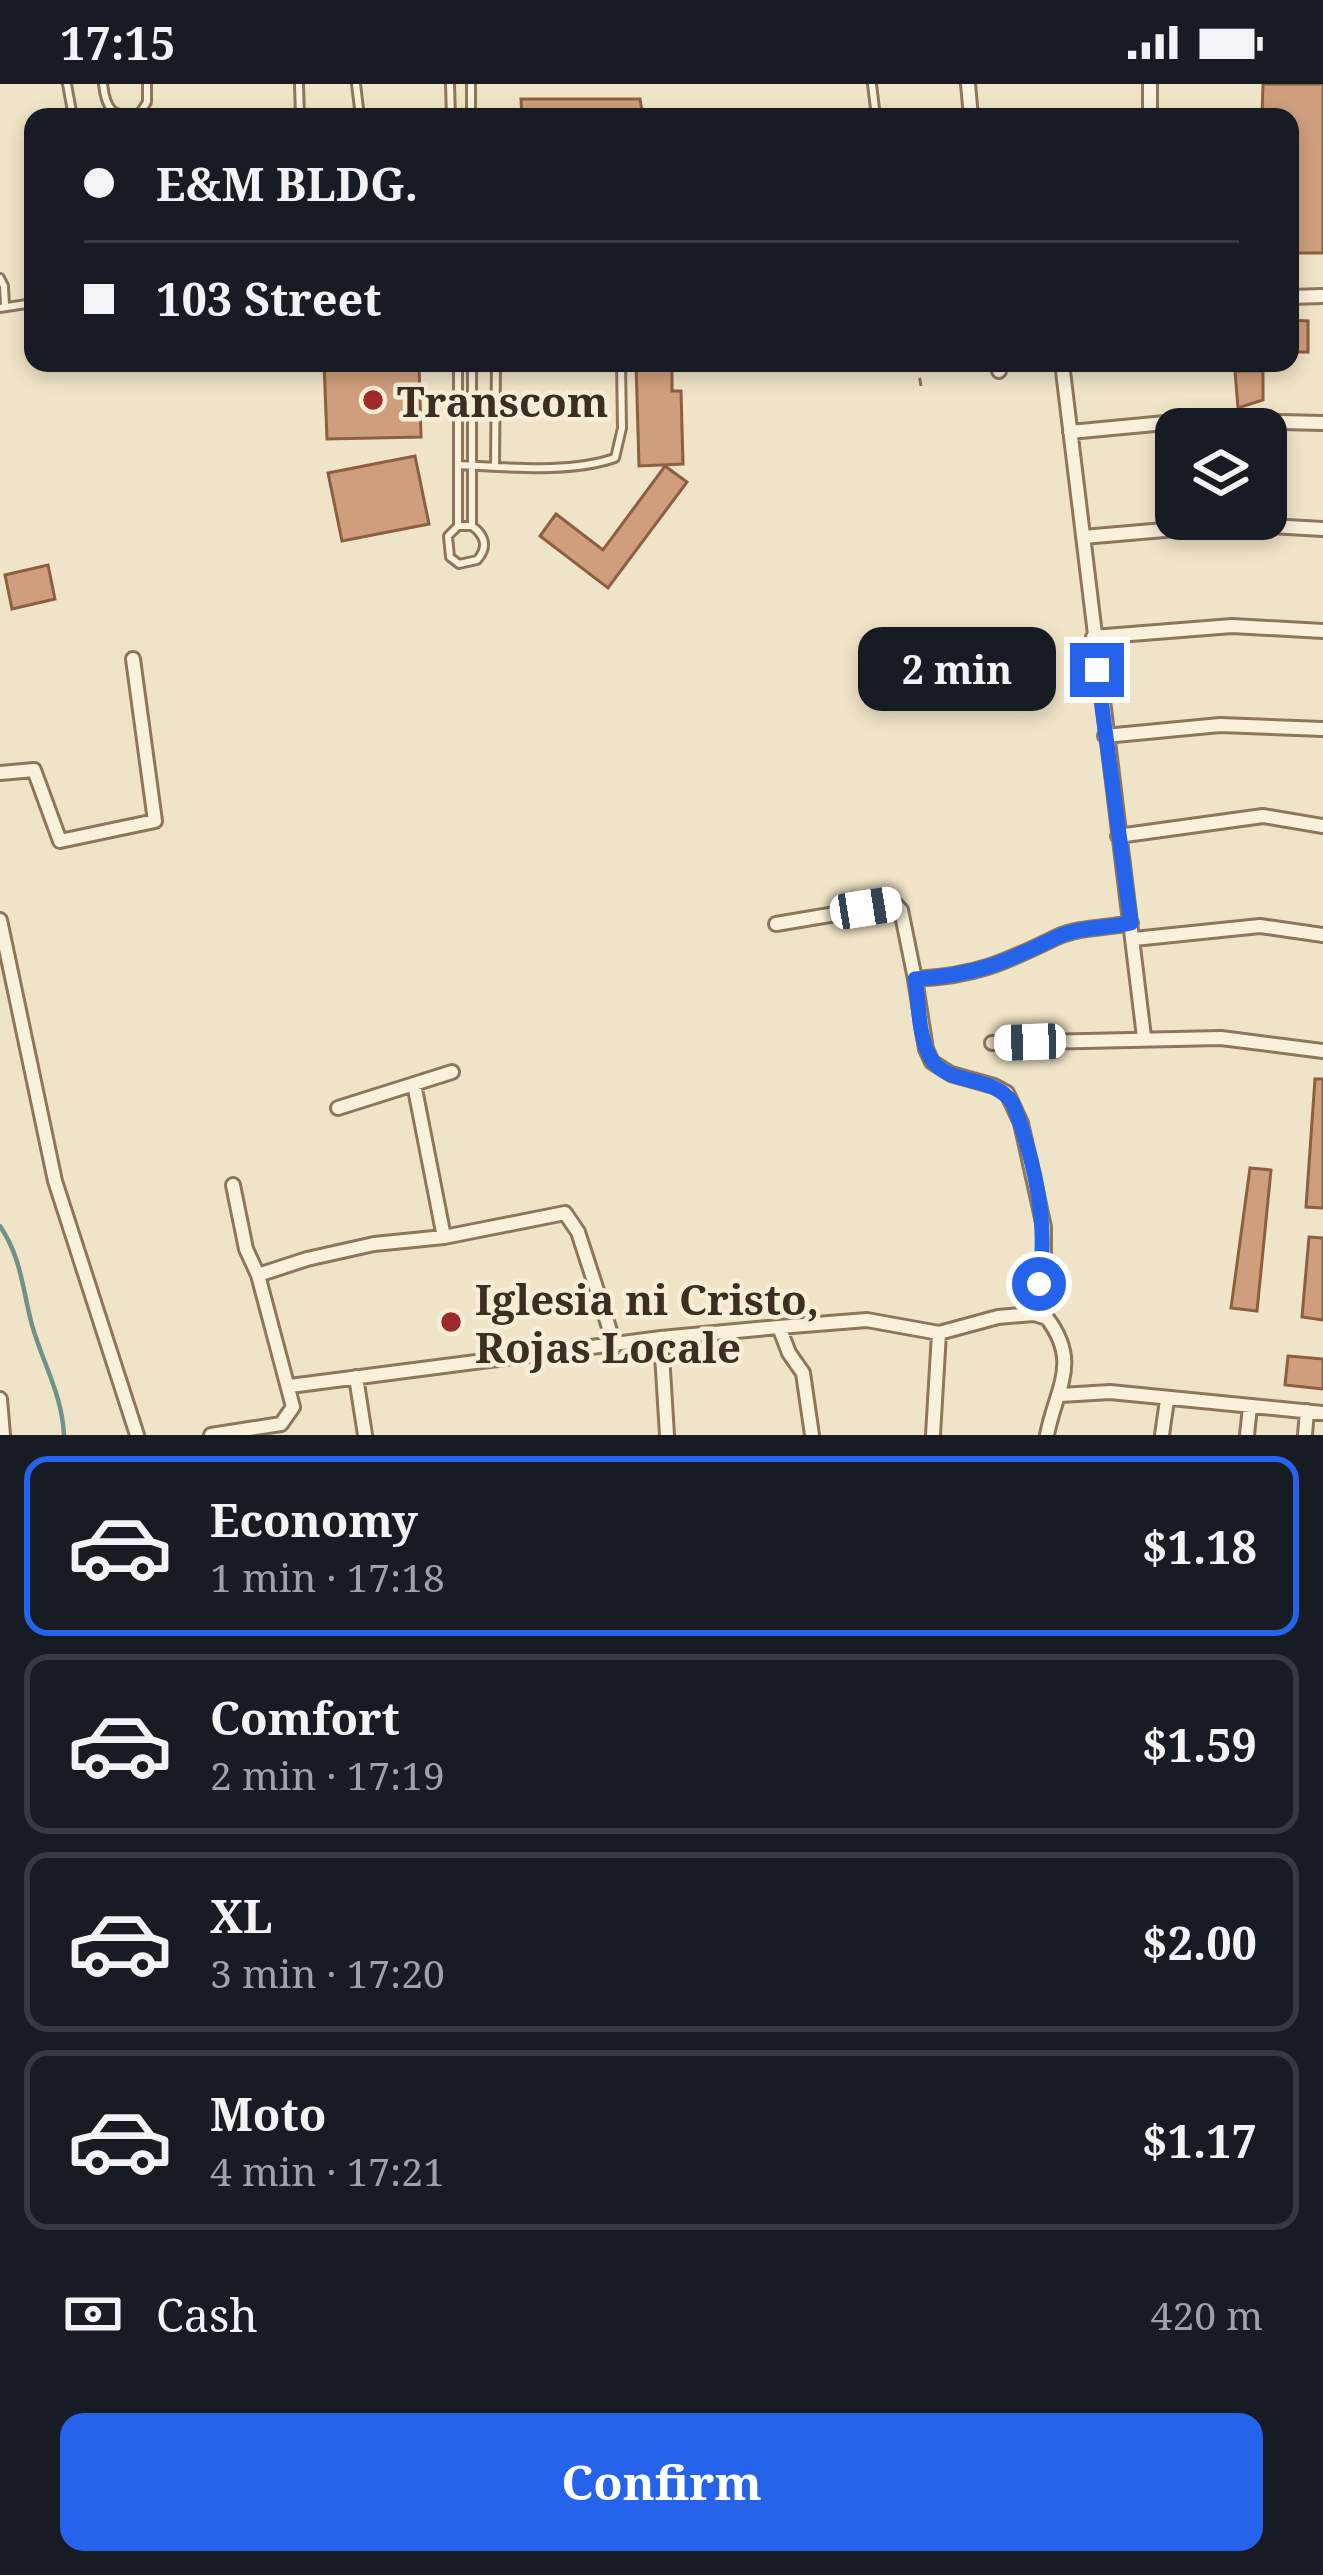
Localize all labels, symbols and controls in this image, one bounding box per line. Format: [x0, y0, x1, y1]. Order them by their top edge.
text: 17:15 [60, 12, 175, 73]
text: E&M BLDG. [156, 153, 418, 214]
text: 103 Street [156, 268, 382, 329]
place label: Transcom [397, 372, 608, 429]
marker: Transcom [360, 387, 386, 413]
map controls [1155, 408, 1287, 540]
button: layers [1155, 408, 1287, 540]
callout: 2 min [857, 628, 1055, 712]
text: 2 min [902, 642, 1012, 695]
route end [1070, 643, 1124, 697]
car [828, 885, 904, 931]
car [993, 1023, 1067, 1061]
route start [1012, 1257, 1066, 1311]
place label: Iglesia ni Cristo, Rojas Locale [475, 1270, 819, 1375]
marker: Iglesia ni Cristo, Rojas Locale [438, 1309, 464, 1335]
text: Economy [210, 1489, 418, 1550]
icon: car [66, 1492, 174, 1600]
text: $1.18 [1142, 1516, 1257, 1577]
text: 1 min · 17:18 [210, 1550, 445, 1603]
text: Comfort [210, 1687, 400, 1748]
icon: car [66, 1690, 174, 1798]
text: $1.59 [1142, 1714, 1257, 1775]
text: 2 min · 17:19 [210, 1748, 445, 1801]
text: XL [210, 1885, 272, 1946]
icon: car [66, 1888, 174, 1996]
text: $2.00 [1142, 1912, 1257, 1973]
text: 3 min · 17:20 [210, 1946, 445, 1999]
text: Moto [210, 2083, 326, 2144]
icon: car [66, 2086, 174, 2194]
text: $1.17 [1142, 2110, 1257, 2171]
text: 4 min · 17:21 [210, 2144, 445, 2197]
icon: cash [60, 2281, 126, 2347]
text: Cash [156, 2284, 258, 2345]
text: 420 m [1151, 2288, 1263, 2341]
button: Confirm [60, 2413, 1263, 2551]

